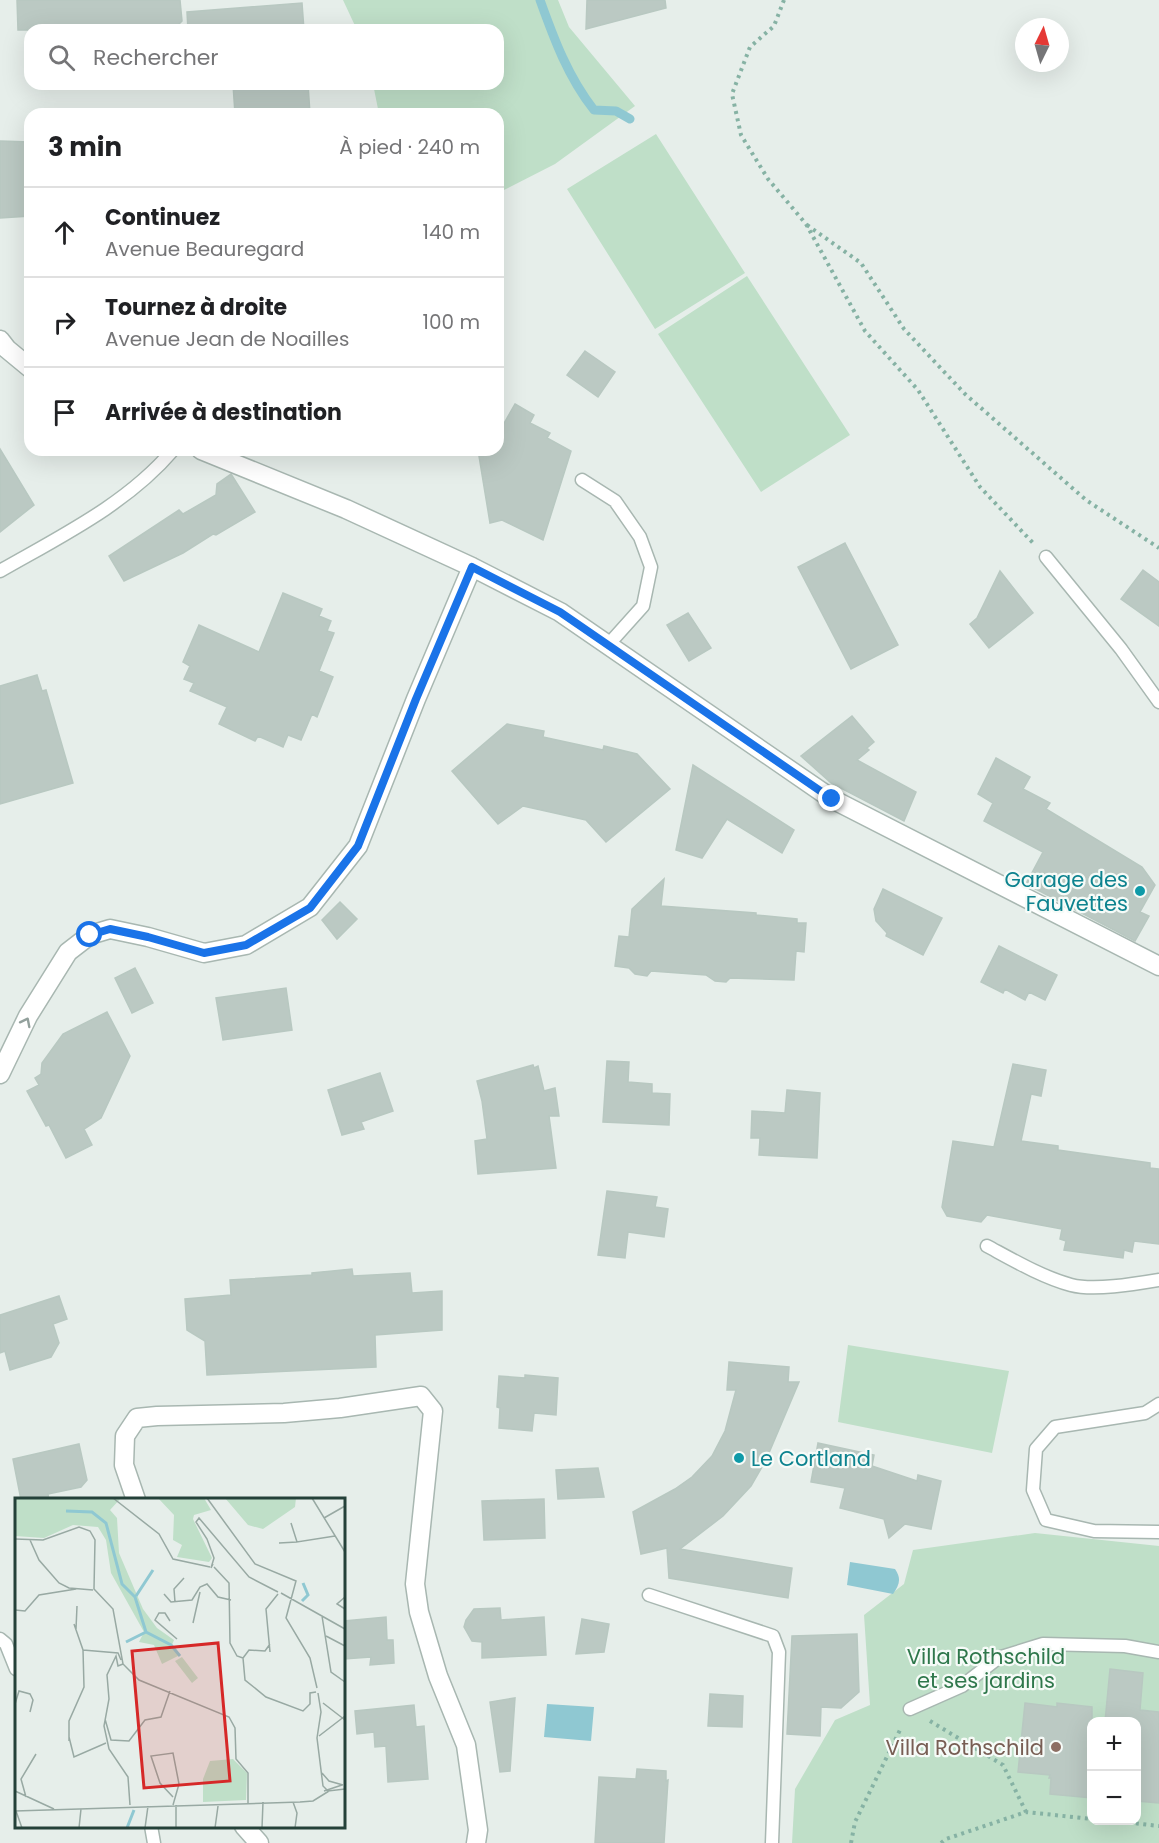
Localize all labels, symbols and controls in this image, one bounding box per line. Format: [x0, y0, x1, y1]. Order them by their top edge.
north arrow [1015, 18, 1069, 72]
search box [24, 24, 504, 90]
icon: search [45, 41, 78, 74]
text: Rechercher [93, 42, 219, 73]
text: 3 min [48, 129, 122, 165]
text: À pied · 240 m [339, 133, 480, 161]
text: Continuez [105, 202, 220, 233]
icon: ahead [48, 216, 81, 249]
text: 140 m [423, 218, 480, 246]
text: Avenue Beauregard [105, 235, 304, 263]
text: Tournez à droite [105, 292, 287, 323]
icon: right [48, 306, 81, 339]
text: 100 m [423, 308, 480, 336]
text: Avenue Jean de Noailles [105, 325, 349, 353]
icon: arrive [48, 396, 81, 429]
text: Arrivée à destination [105, 397, 342, 428]
route end [818, 785, 844, 811]
place label: Garage des Fauvettes [1004, 865, 1128, 918]
marker: Garage des Fauvettes [1133, 884, 1147, 898]
route start [76, 921, 102, 947]
one-way arrow [18, 1017, 30, 1028]
place label: Le Cortland [751, 1444, 871, 1473]
marker: Le Cortland [732, 1451, 746, 1465]
inset map [15, 1498, 345, 1828]
park label: Villa Rothschild et ses jardins [907, 1642, 1065, 1695]
map controls [1087, 1717, 1141, 1825]
button: + [1087, 1717, 1141, 1771]
place label: Villa Rothschild [886, 1733, 1044, 1762]
marker: Villa Rothschild [1049, 1740, 1063, 1754]
button: − [1087, 1771, 1141, 1825]

